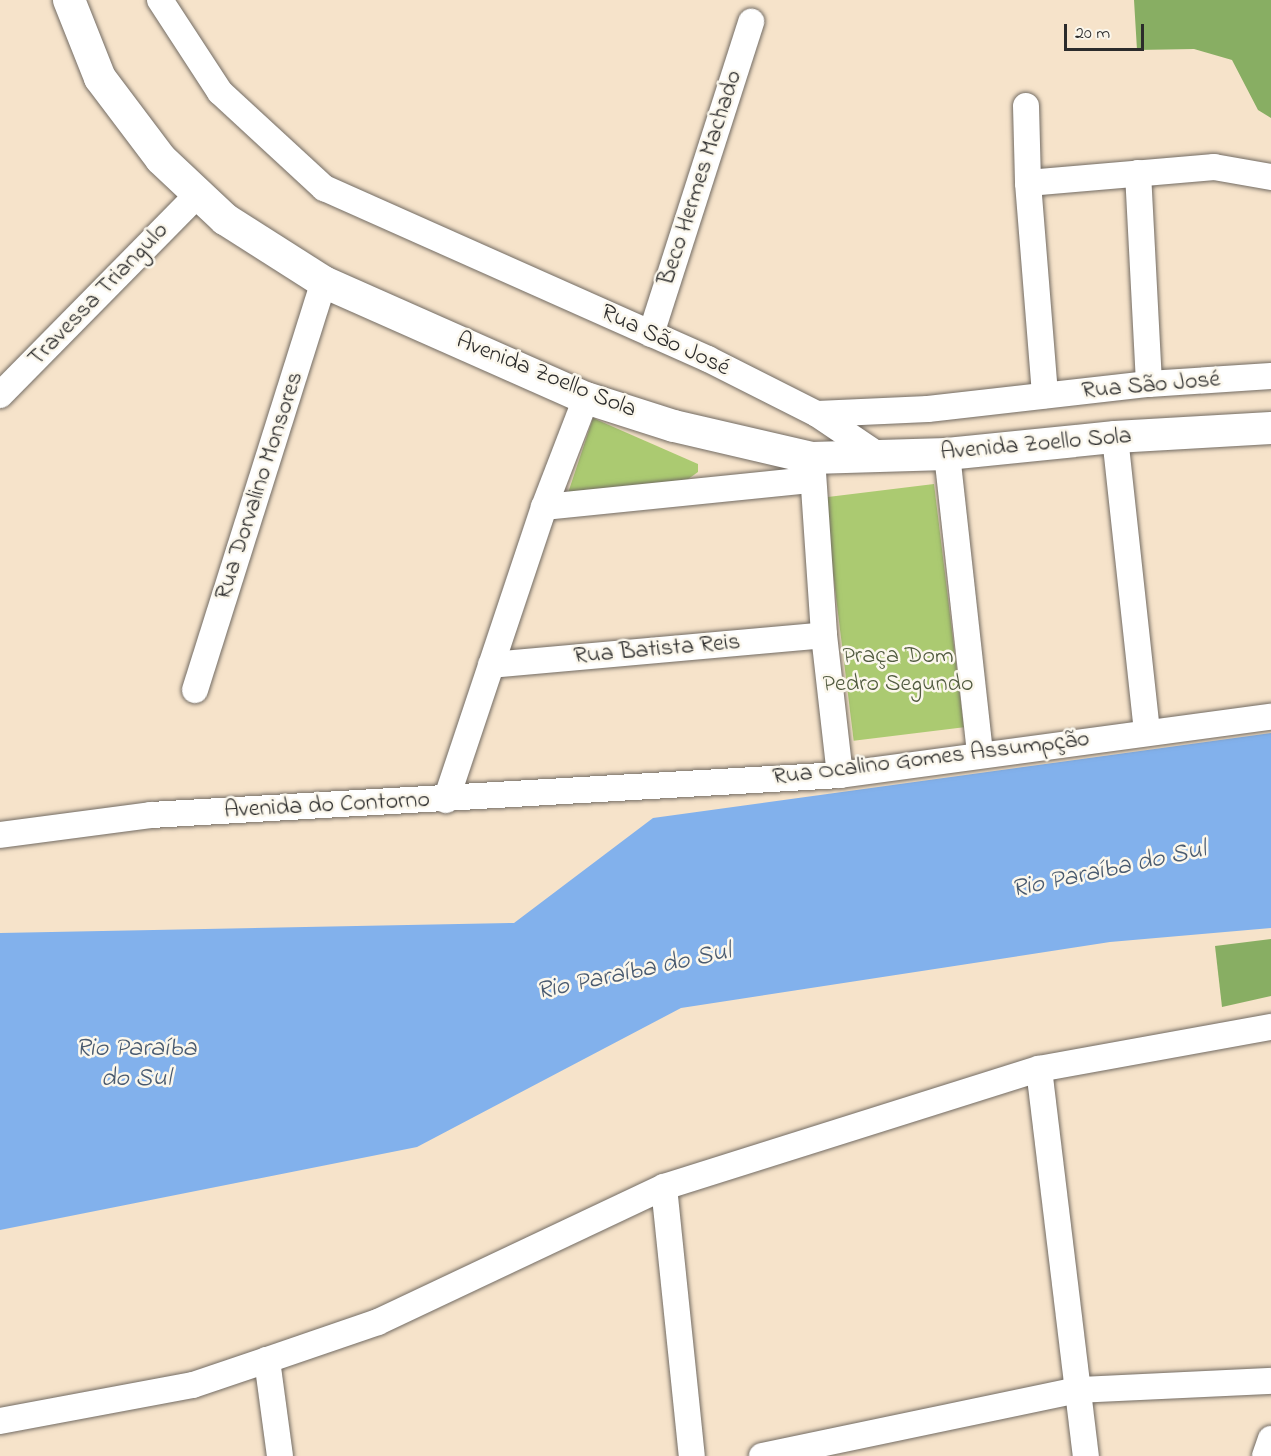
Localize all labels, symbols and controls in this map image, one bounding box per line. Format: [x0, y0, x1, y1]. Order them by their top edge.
scale bar [1067, 12, 1146, 50]
text: 20 m [1075, 21, 1110, 47]
street label: Beco Hermes Machado [653, 67, 749, 289]
street label: Travessa Triangulo [23, 217, 175, 373]
street label: Rua São José [596, 299, 734, 383]
street label: Avenida Zoello Sola [452, 327, 640, 425]
street label: Rua São José [1080, 366, 1222, 406]
street label: Rua Dorvalino Monsores [209, 368, 311, 604]
street label: Avenida Zoello Sola [939, 422, 1133, 468]
street label: Rua Batista Reis [572, 628, 742, 672]
park label: Praça Dom Pedro Segundo [822, 643, 974, 699]
street label: Rua Ocalino Gomes Assumpção [771, 725, 1091, 793]
street label: Avenida do Contorno [223, 786, 431, 826]
water label: Rio Paraíba do Sul [1009, 835, 1209, 907]
water label: Rio Paraíba do Sul [534, 937, 734, 1009]
water label: Rio Paraíba do Sul [75, 1034, 197, 1096]

